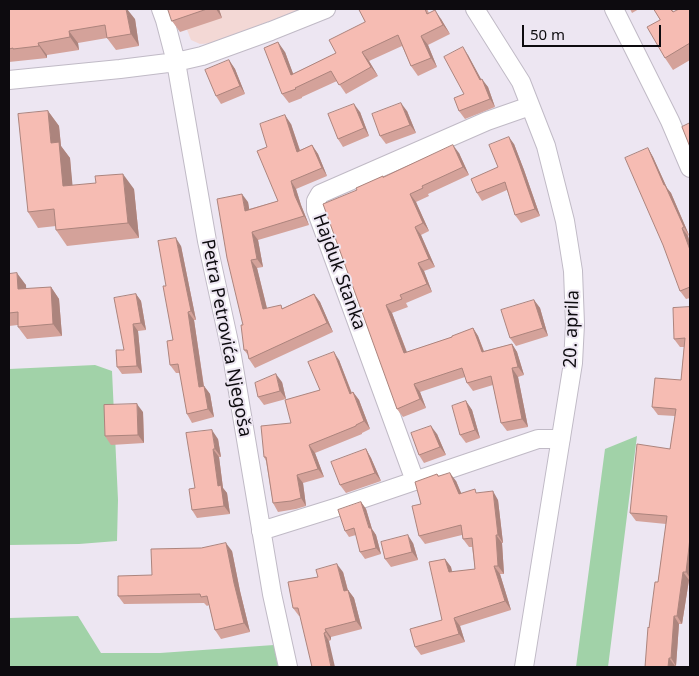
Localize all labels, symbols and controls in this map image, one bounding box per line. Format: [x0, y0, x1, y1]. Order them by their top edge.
scale bar [524, 15, 663, 47]
text: 50 m [530, 24, 565, 44]
street label: Hajduk Stanka [308, 211, 370, 333]
street label: Petra Petrovića Njegoša [196, 237, 256, 439]
street label: 20. aprila [560, 290, 584, 368]

